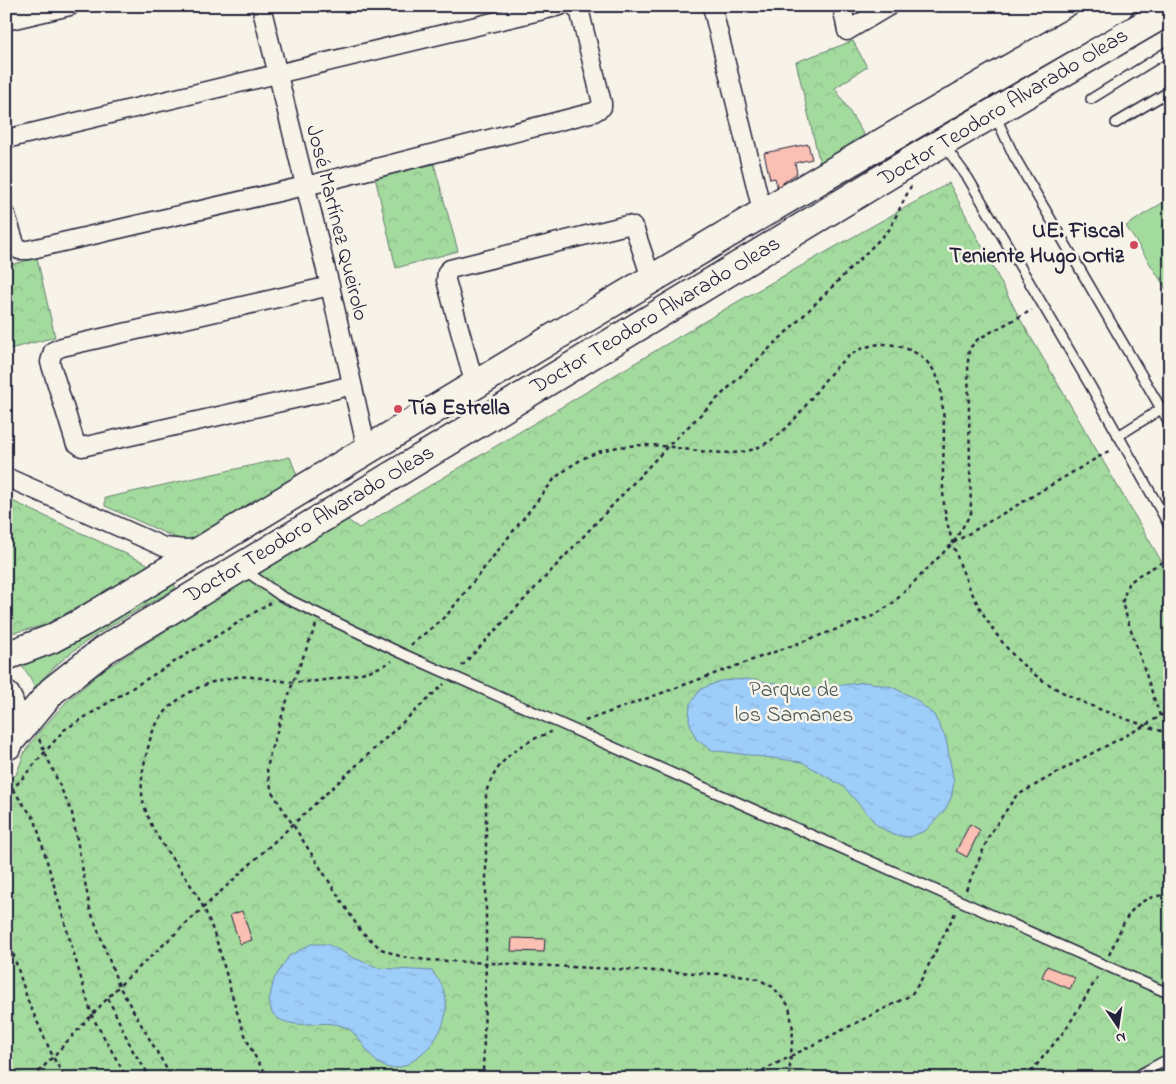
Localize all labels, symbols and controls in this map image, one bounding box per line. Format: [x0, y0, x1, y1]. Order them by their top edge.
street label: Doctor Teodoro Alvarado Oleas [872, 20, 1135, 196]
street label: José Martínez Queirolo [296, 122, 376, 324]
place label: UE. Fiscal Teniente Hugo Ortiz [949, 216, 1125, 274]
street label: Doctor Teodoro Alvarado Oleas [524, 228, 787, 404]
marker: UE. Fiscal Teniente Hugo Ortiz [1128, 239, 1140, 251]
place label: Tía Estrella [408, 393, 510, 425]
marker: Tía Estrella [392, 403, 404, 415]
street label: Doctor Teodoro Alvarado Oleas [178, 437, 441, 613]
park label: Parque de los Samanes [735, 675, 853, 732]
north arrow [1094, 1002, 1144, 1052]
text: N [1114, 1026, 1128, 1048]

